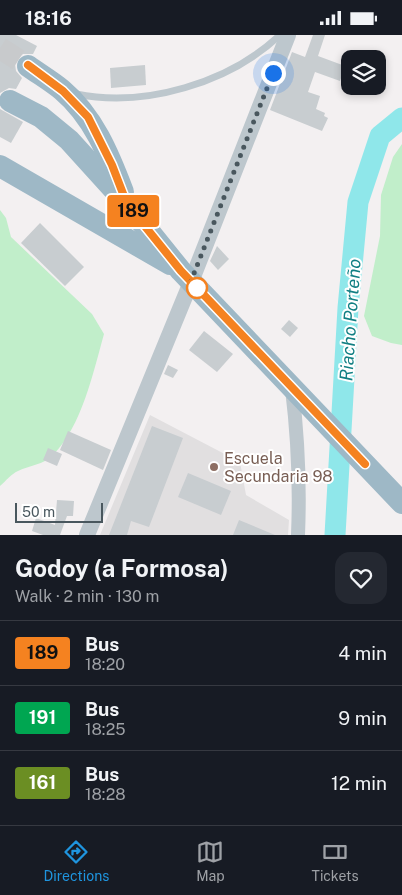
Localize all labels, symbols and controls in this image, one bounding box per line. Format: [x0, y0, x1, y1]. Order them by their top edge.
text: 18:16 [25, 7, 72, 29]
map controls [341, 50, 386, 95]
button: layers [341, 50, 386, 95]
your location [261, 61, 286, 86]
line badge: 189 [104, 195, 162, 227]
text: 189 [117, 200, 149, 221]
water label: Riacho Porteño [335, 258, 365, 382]
unlabelled marker [186, 277, 208, 299]
place label: Escuela Secundaria 98 [224, 449, 333, 486]
marker: Escuela Secundaria 98 [208, 461, 220, 473]
scale bar [15, 500, 102, 523]
text: 50 m [22, 504, 55, 520]
button: heart [335, 552, 387, 604]
text: Godoy (a Formosa) [15, 554, 228, 582]
text: Walk · 2 min · 130 m [15, 587, 159, 606]
text: Bus [85, 633, 119, 655]
text: 189 [27, 642, 58, 663]
text: 4 min [338, 642, 387, 664]
text: 18:20 [85, 655, 125, 674]
text: Bus [85, 698, 119, 720]
text: 191 [29, 707, 56, 728]
text: 9 min [338, 707, 387, 729]
text: 18:25 [85, 720, 126, 739]
text: Bus [85, 763, 119, 785]
text: 161 [29, 772, 56, 793]
text: 12 min [331, 772, 387, 794]
text: 18:28 [85, 785, 126, 804]
tab: Directions [43, 838, 109, 884]
tab: Map [196, 838, 225, 884]
tab: Tickets [312, 838, 359, 884]

